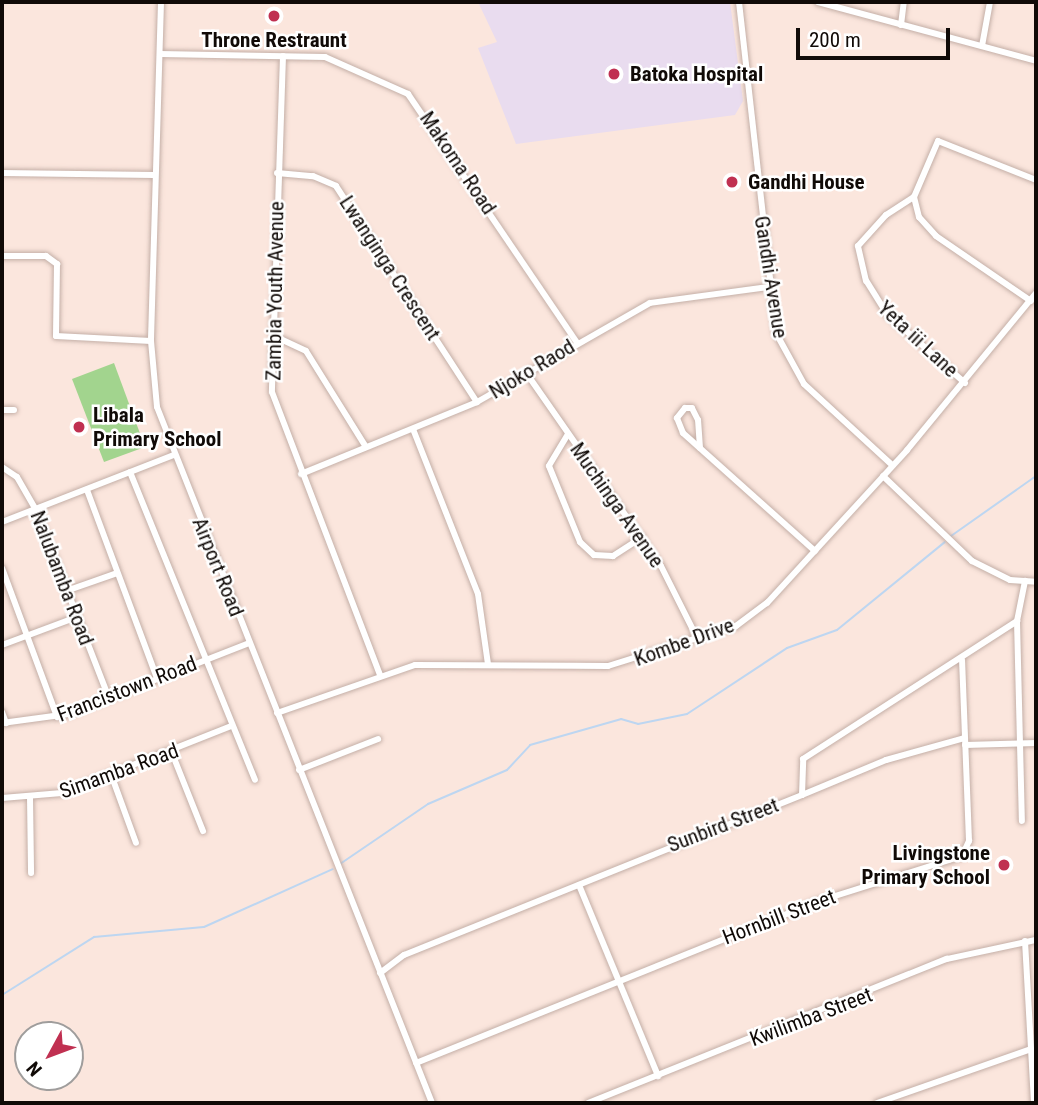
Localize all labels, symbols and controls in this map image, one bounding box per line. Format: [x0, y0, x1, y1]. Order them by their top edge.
marker: Throne Restraunt [266, 8, 282, 24]
scale bar [800, 14, 954, 58]
place label: Throne Restraunt [201, 27, 347, 53]
text: 200 m [809, 28, 861, 52]
place label: Batoka Hospital [630, 61, 763, 87]
marker: Batoka Hospital [604, 64, 624, 84]
street label: Makoma Road [414, 107, 502, 219]
place label: Gandhi House [748, 169, 865, 195]
marker: Gandhi House [722, 172, 742, 192]
street label: Lwanginga Crescent [334, 191, 446, 345]
street label: Zambia Youth Avenue [261, 201, 289, 381]
street label: Gandhi Avenue [749, 214, 793, 340]
street label: Yeta iii Lane [873, 295, 963, 383]
street label: Njoko Raod [485, 334, 579, 404]
place label: Libala Primary School [93, 402, 221, 452]
marker: Libala Primary School [71, 419, 87, 435]
street label: Muchinga Avenue [565, 438, 669, 572]
street label: Nalubamba Road [25, 507, 99, 649]
street label: Airport Road [187, 514, 249, 620]
street label: Kombe Drive [631, 612, 737, 672]
street label: Francistown Road [54, 651, 200, 727]
street label: Simamba Road [56, 738, 182, 804]
street label: Sunbird Street [664, 792, 782, 858]
place label: Livingstone Primary School [862, 840, 990, 890]
marker: Livingstone Primary School [996, 857, 1012, 873]
street label: Hornbill Street [719, 884, 839, 950]
street label: Kwilimba Street [746, 982, 876, 1052]
north arrow [14, 1021, 84, 1091]
text: N [22, 1057, 47, 1081]

